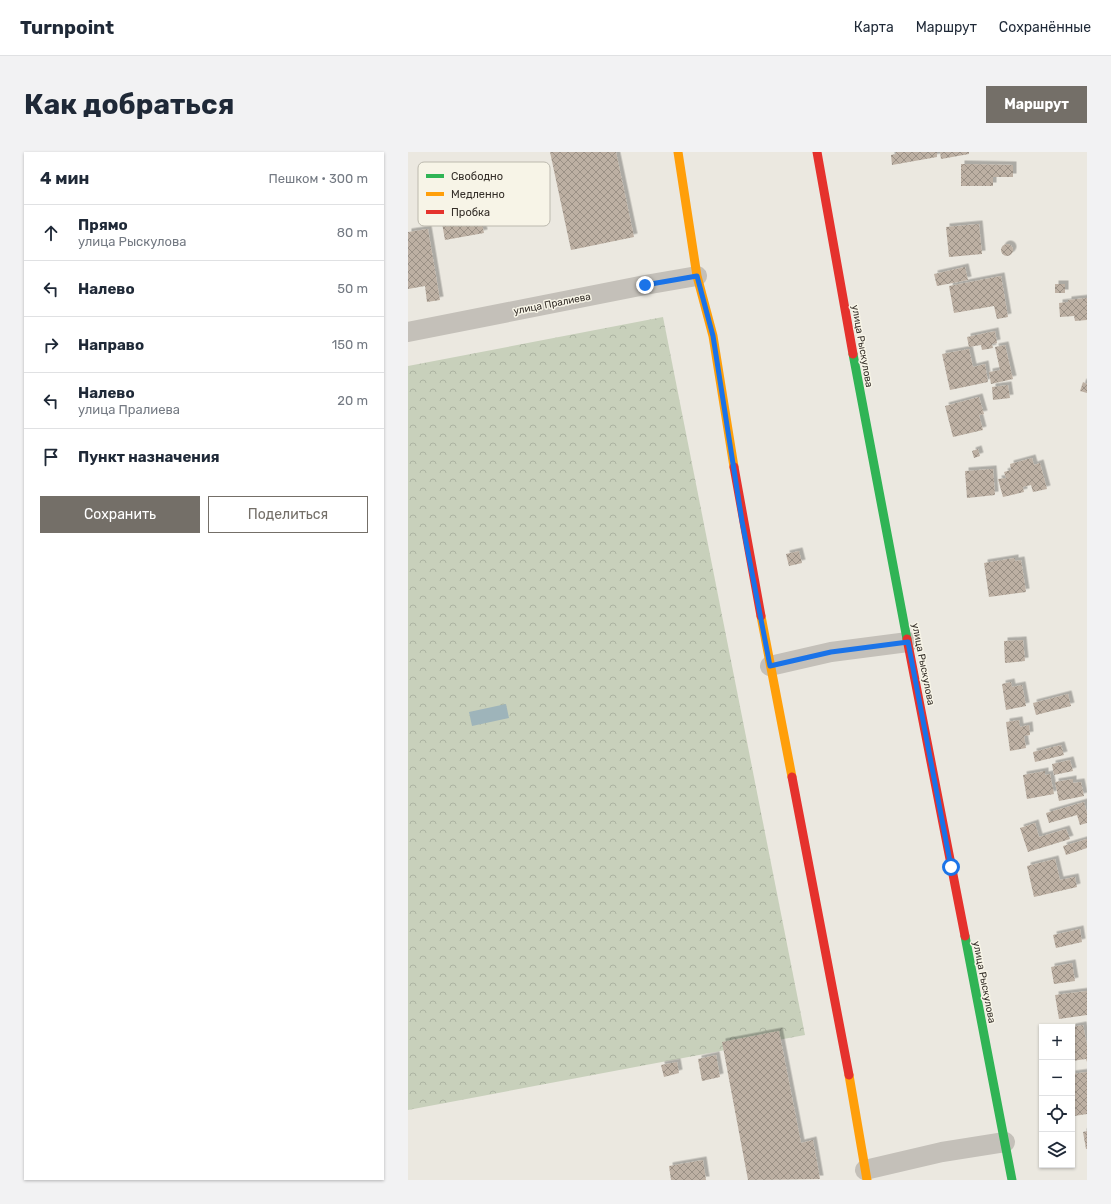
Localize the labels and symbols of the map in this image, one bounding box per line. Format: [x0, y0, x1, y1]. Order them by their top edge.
legend [418, 162, 550, 226]
text: Свободно [451, 170, 503, 183]
text: Медленно [451, 188, 505, 201]
text: Пробка [451, 206, 490, 219]
route end [636, 276, 654, 294]
street label: улица Пралиева [513, 291, 592, 317]
street label: улица Рыскулова [849, 304, 875, 388]
street label: улица Рыскулова [909, 622, 937, 706]
route start [942, 858, 960, 876]
street label: улица Рыскулова [970, 940, 998, 1024]

